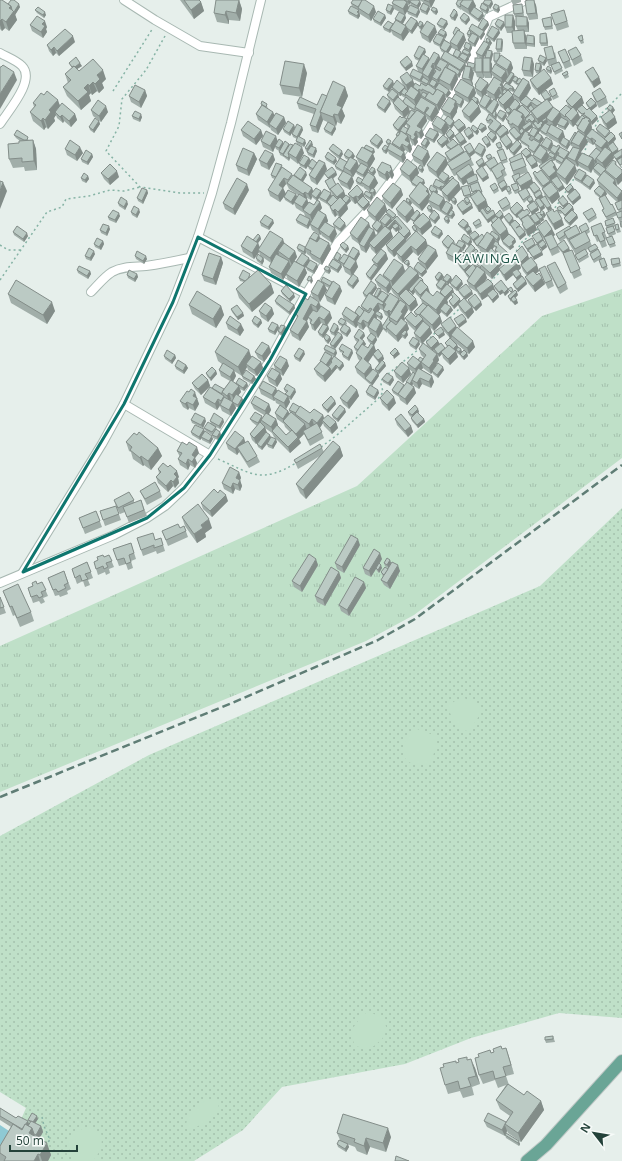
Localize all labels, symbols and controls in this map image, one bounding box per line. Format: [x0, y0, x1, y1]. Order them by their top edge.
district label: KAWINGA [454, 249, 520, 267]
north arrow [574, 1113, 614, 1153]
text: N [576, 1120, 594, 1135]
scale bar [10, 1127, 77, 1153]
text: 50 m [16, 1132, 44, 1149]

